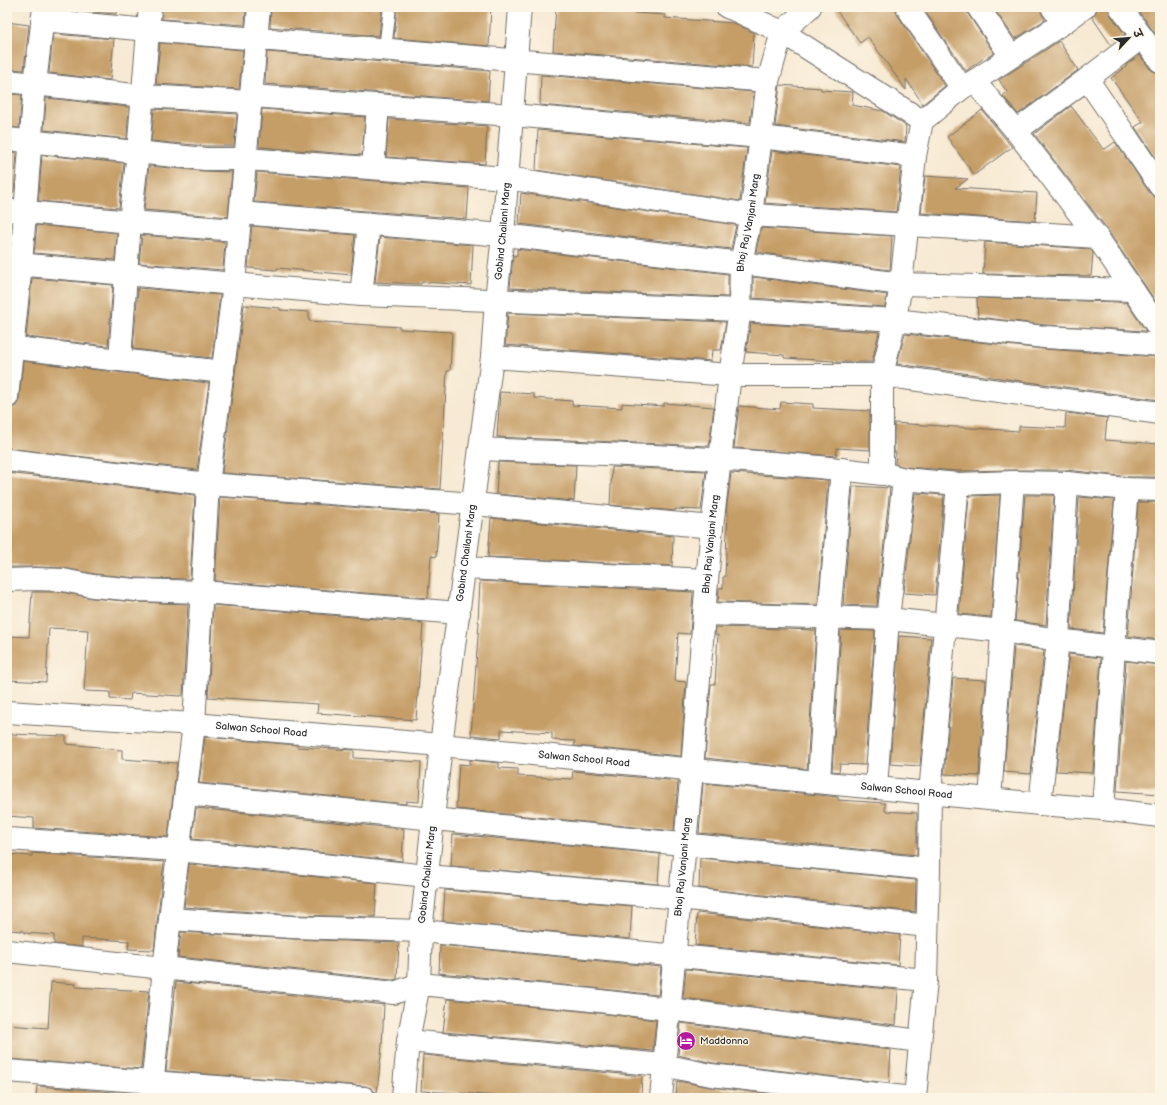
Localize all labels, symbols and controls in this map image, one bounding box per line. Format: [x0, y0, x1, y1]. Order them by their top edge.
north arrow [1109, 18, 1149, 58]
text: उ [1130, 27, 1146, 41]
street label: Bhoj Raj Vanjani Marg [735, 173, 762, 272]
street label: Gobind Chailani Marg [492, 182, 513, 281]
street label: Bhoj Raj Vanjani Marg [700, 494, 722, 594]
street label: Gobind Chailani Marg [454, 503, 479, 602]
street label: Salwan School Road [215, 720, 308, 740]
street label: Salwan School Road [538, 749, 631, 770]
street label: Salwan School Road [860, 780, 953, 801]
street label: Bhoj Raj Vanjani Marg [672, 817, 694, 917]
street label: Gobind Chailani Marg [416, 825, 438, 924]
hotel icon: Maddonna [675, 1030, 697, 1052]
place label: Maddonna [700, 1035, 749, 1047]

